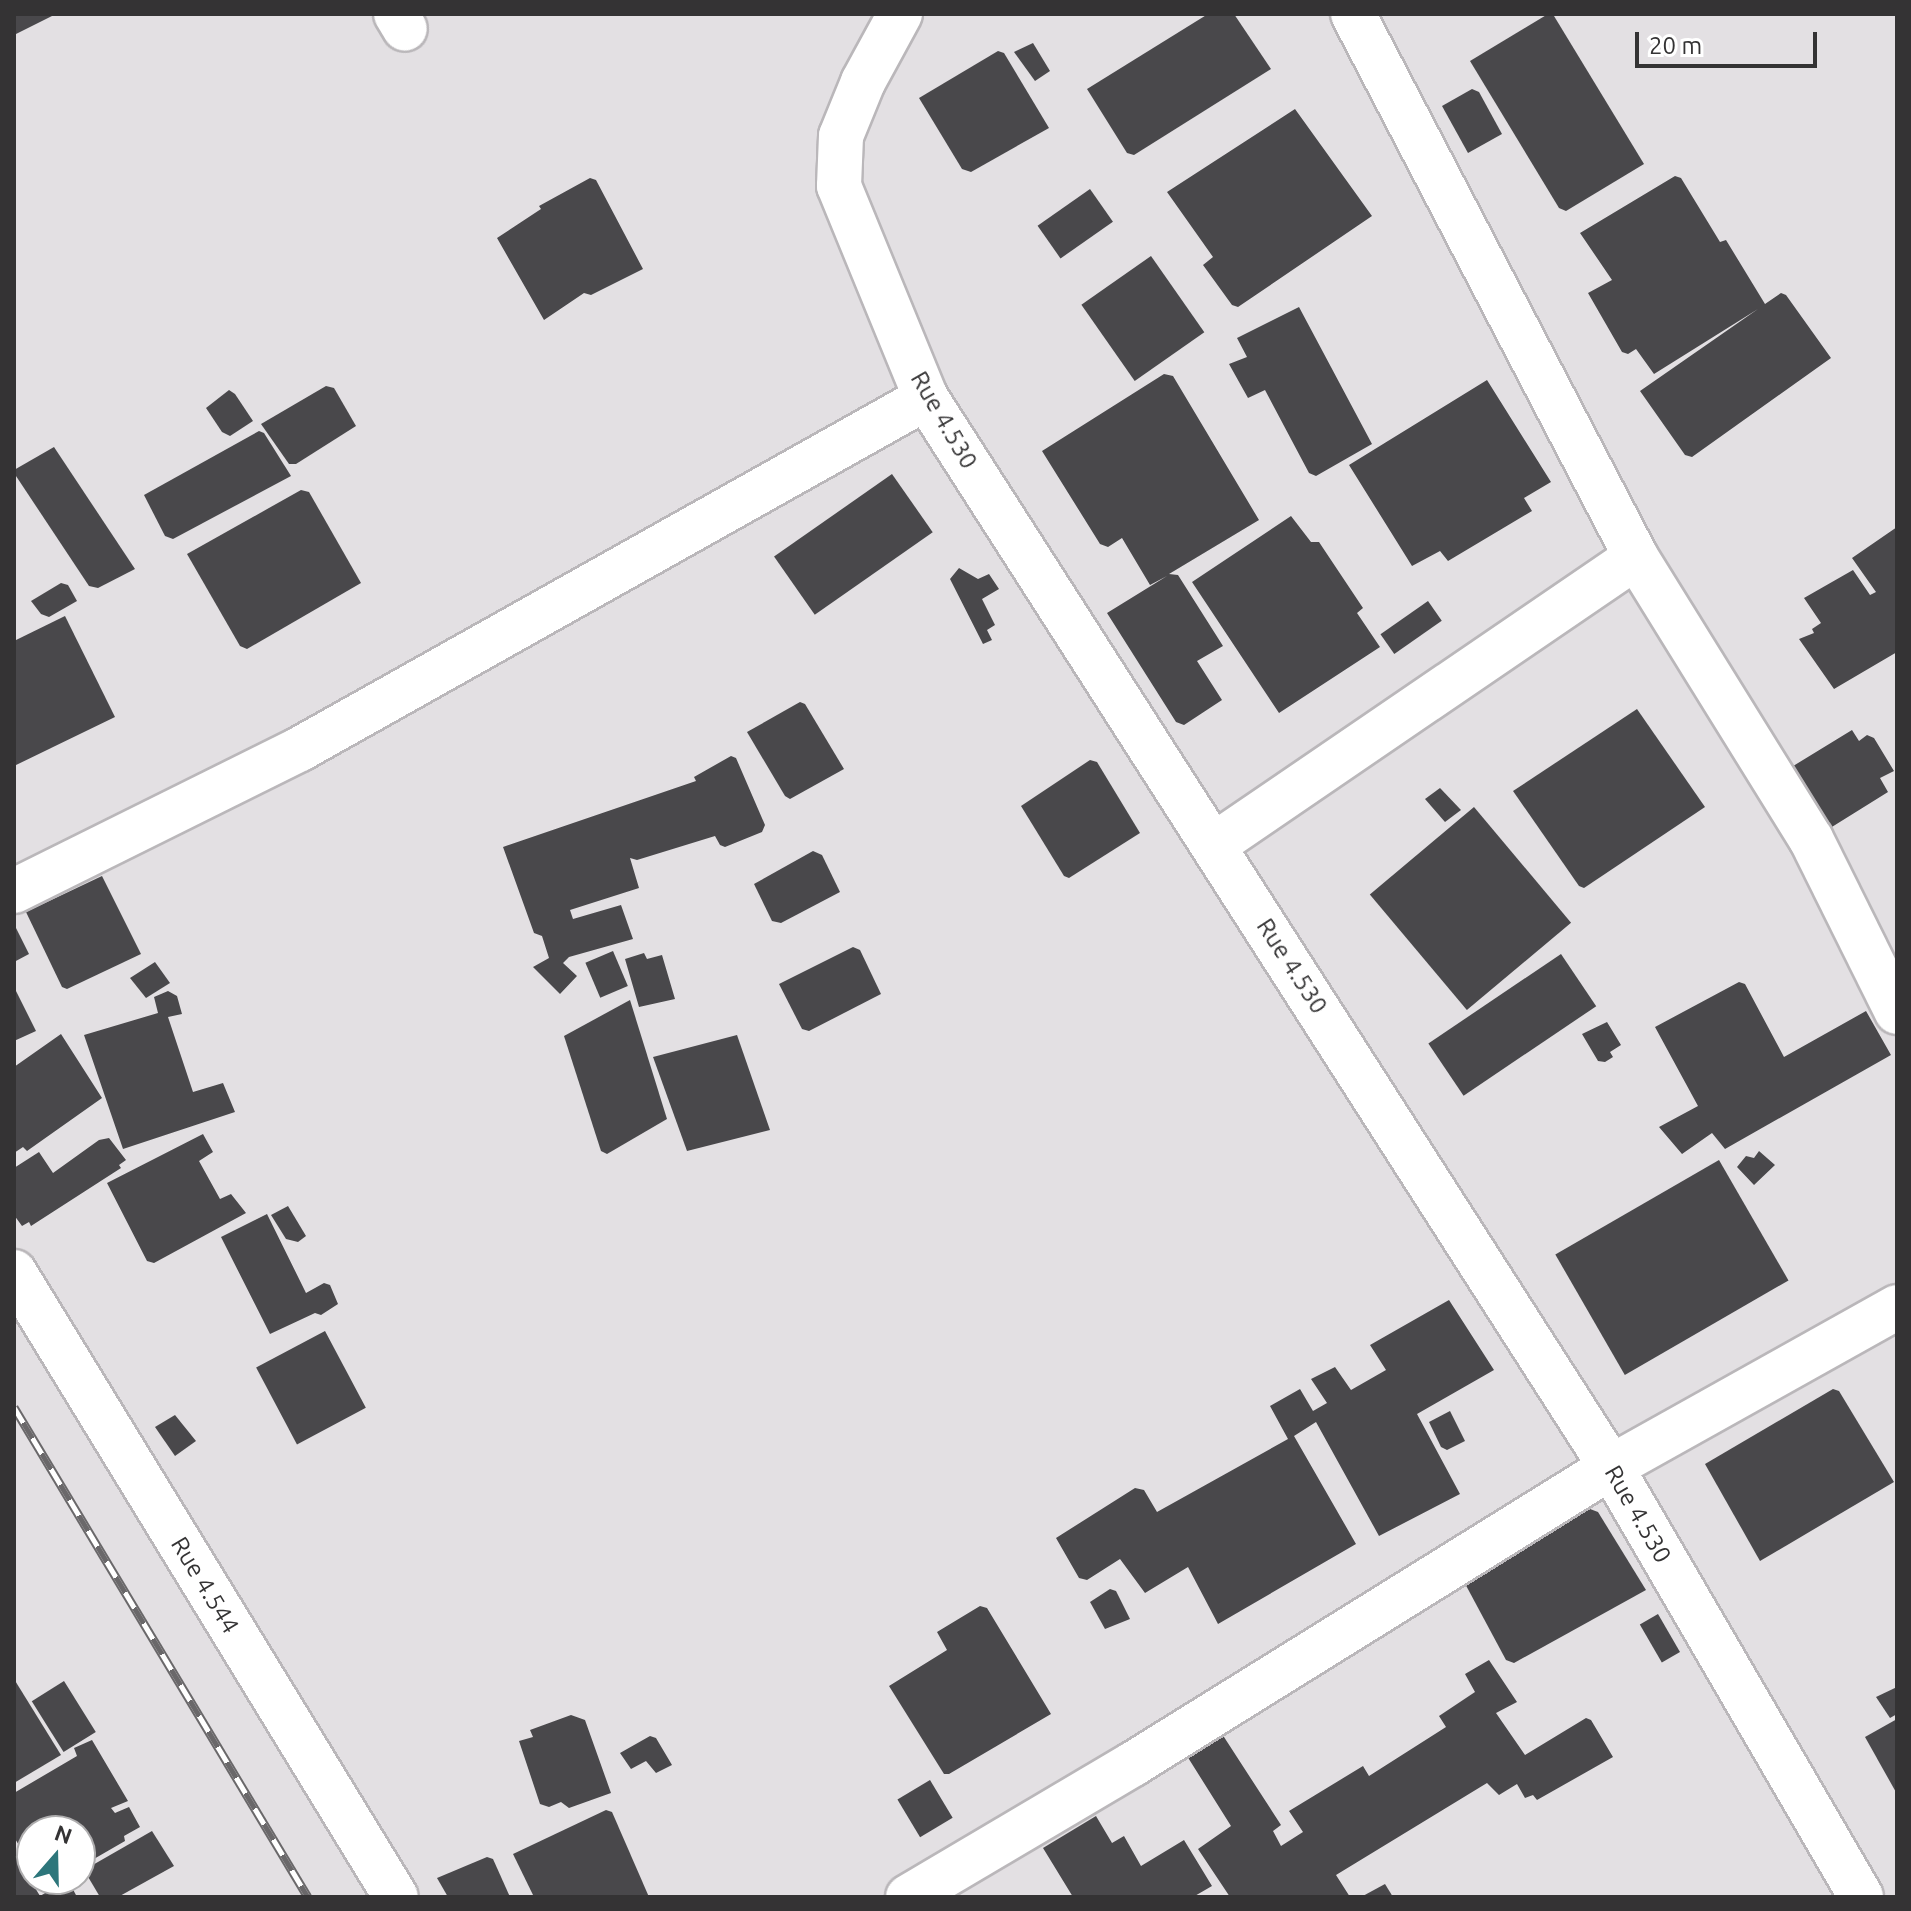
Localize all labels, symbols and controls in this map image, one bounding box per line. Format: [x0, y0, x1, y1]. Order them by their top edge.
scale bar [1639, 16, 1821, 66]
text: 20 m [1649, 32, 1702, 59]
street label: Rue 4.530 [905, 366, 983, 474]
street label: Rue 4.530 [1251, 913, 1333, 1019]
street label: Rue 4.530 [1599, 1460, 1677, 1568]
street label: Rue 4.544 [165, 1532, 245, 1638]
north arrow [16, 1815, 96, 1895]
text: N [52, 1819, 76, 1848]

